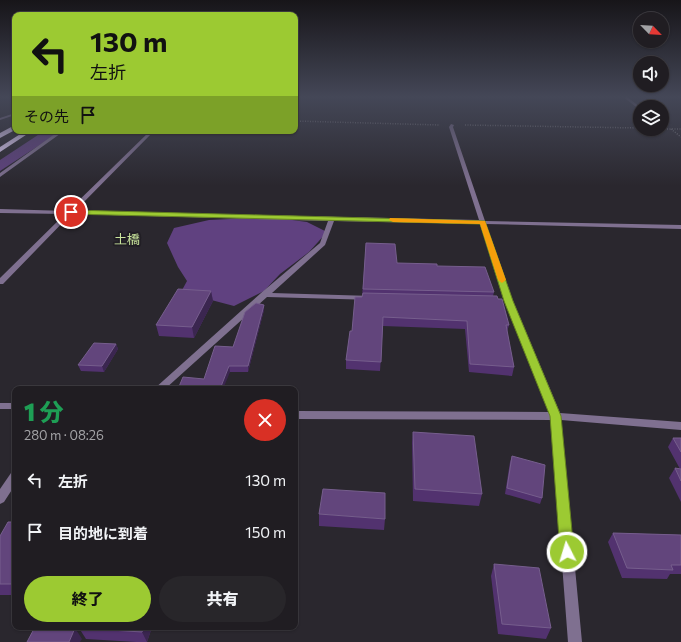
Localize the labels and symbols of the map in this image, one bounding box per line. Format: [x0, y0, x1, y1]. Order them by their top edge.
north arrow [633, 12, 669, 48]
pin [54, 195, 88, 229]
district label: 土橋 [114, 231, 140, 247]
position arrow [546, 531, 588, 573]

